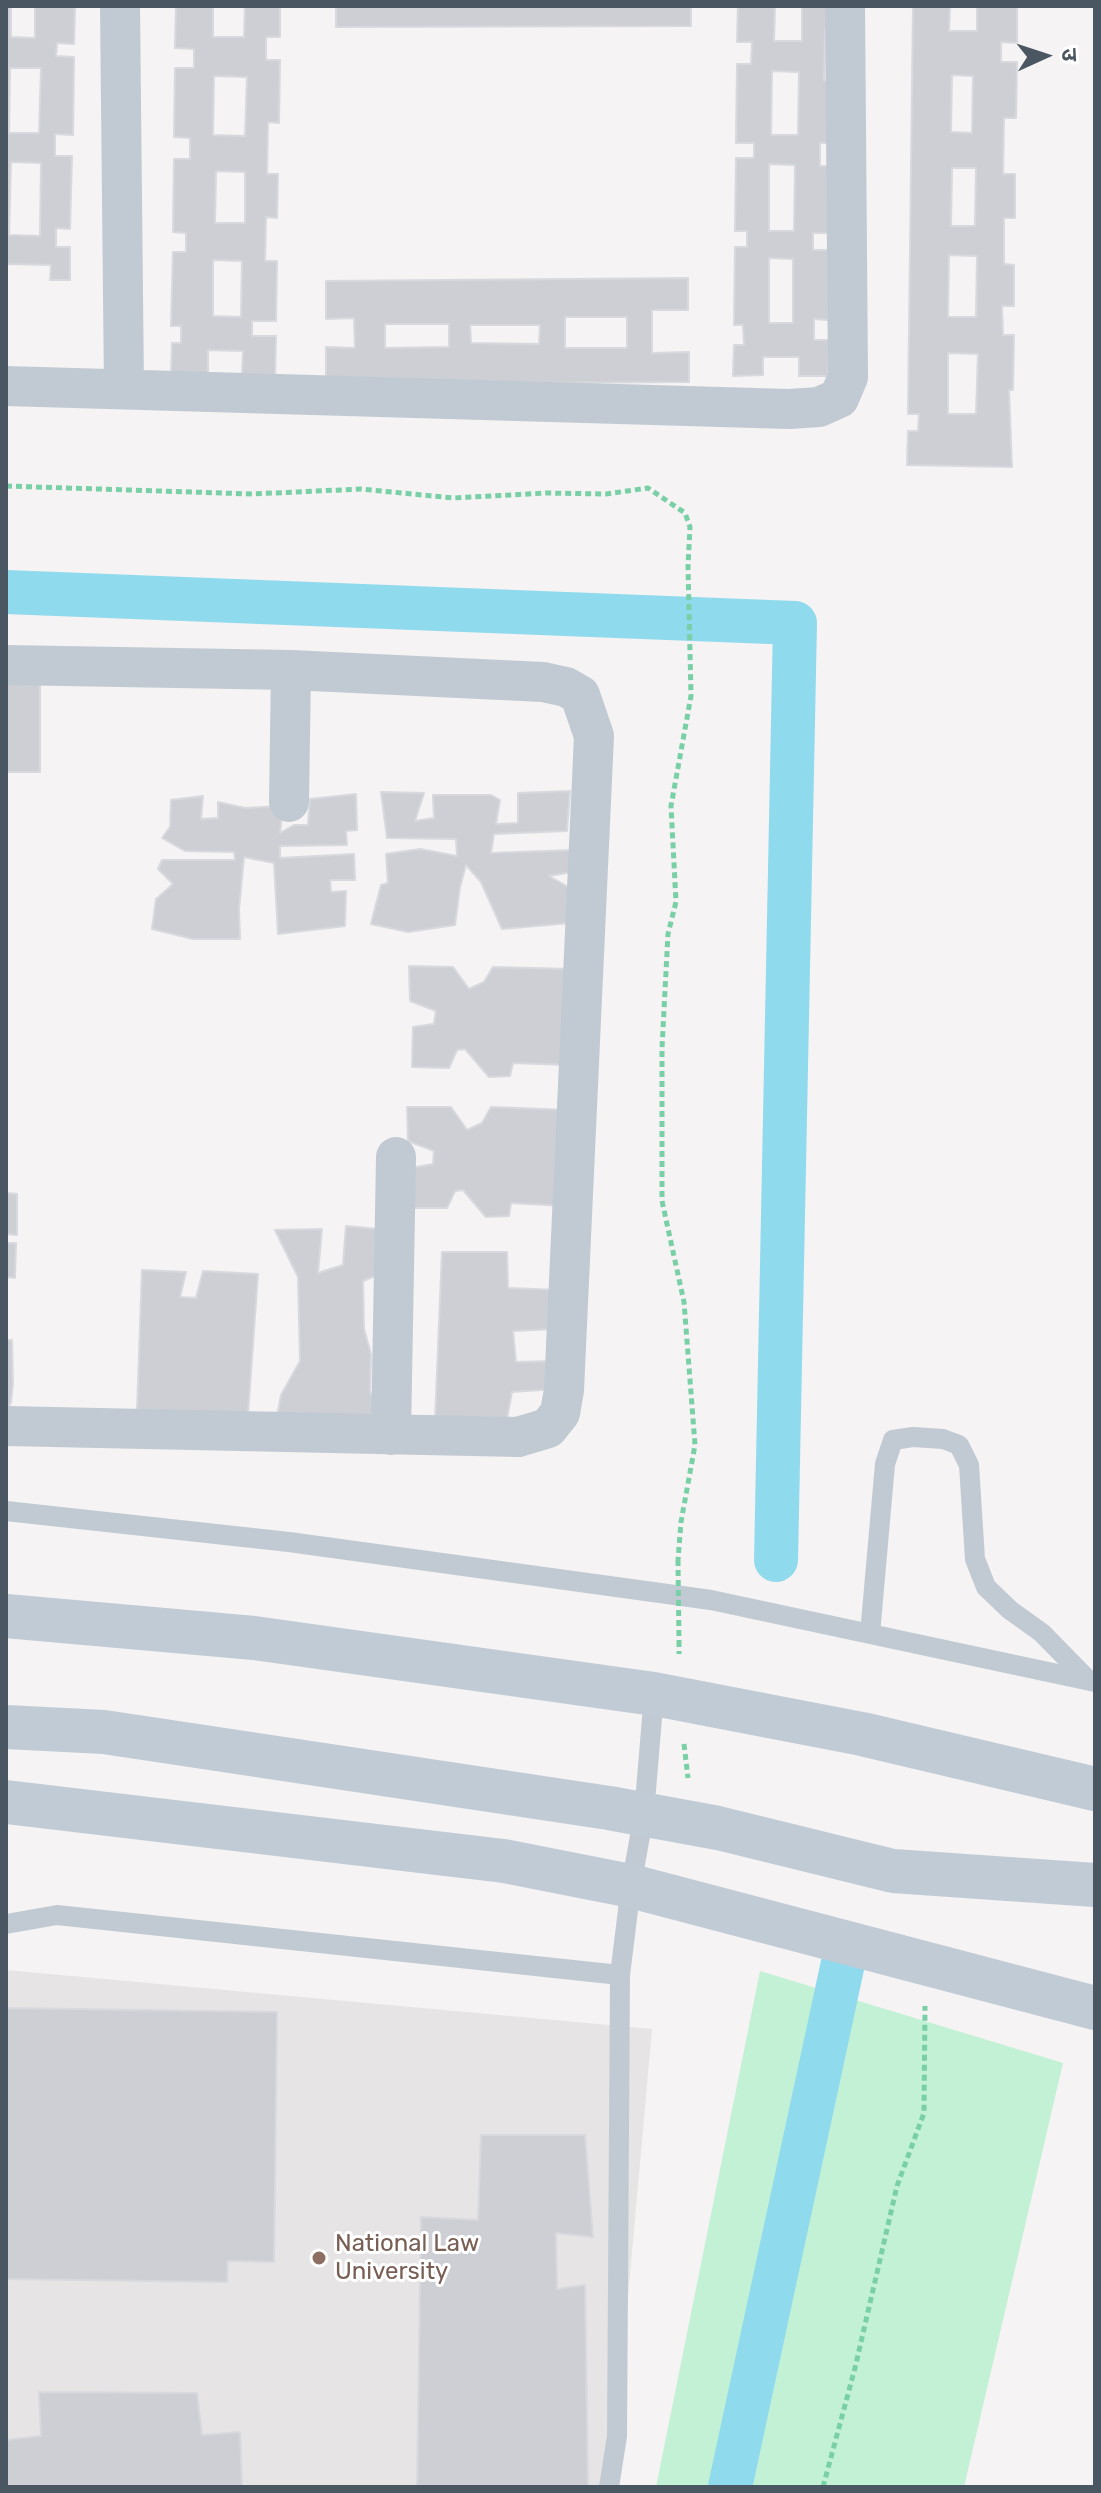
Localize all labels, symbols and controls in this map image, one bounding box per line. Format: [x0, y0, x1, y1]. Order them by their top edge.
north arrow [1005, 16, 1085, 96]
text: उ [1056, 48, 1083, 62]
place label: National Law University [335, 2230, 479, 2286]
marker: National Law University [310, 2249, 328, 2267]

